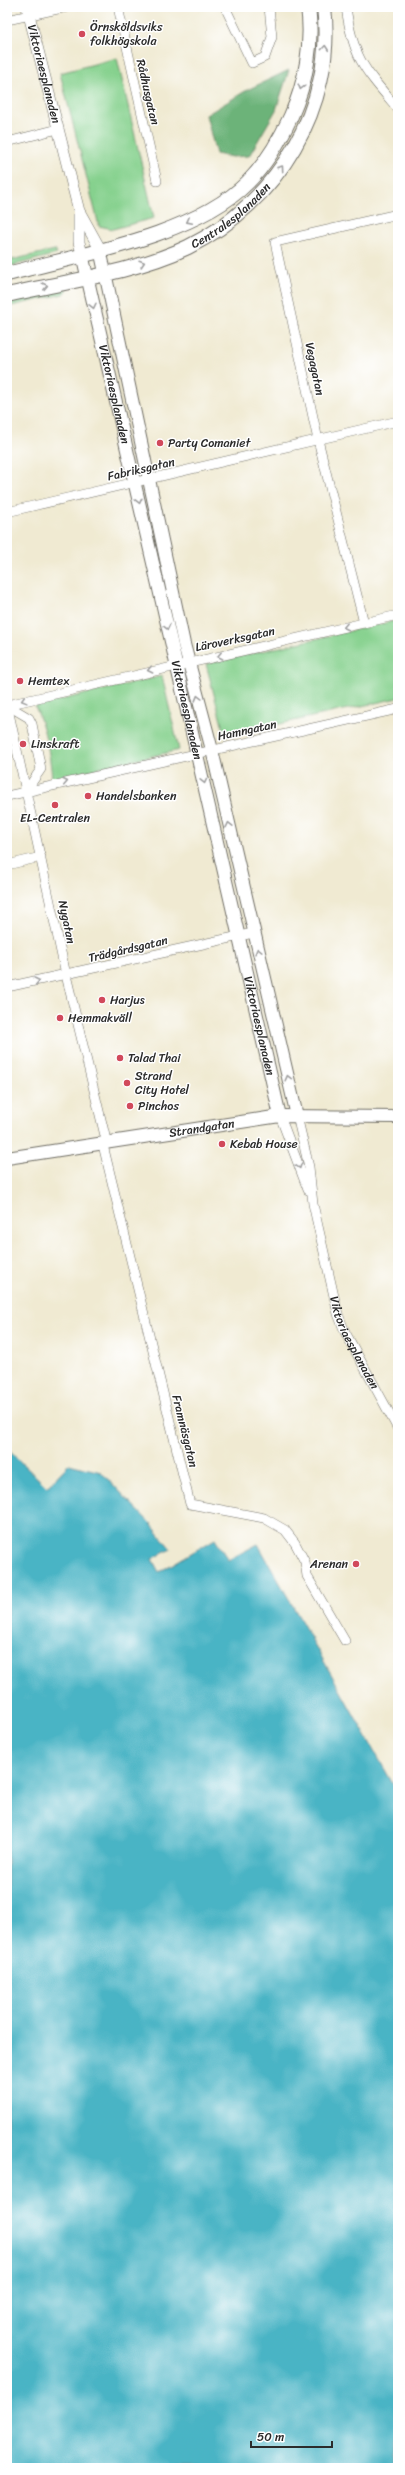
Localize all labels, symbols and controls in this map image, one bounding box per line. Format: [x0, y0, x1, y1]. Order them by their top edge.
place label: Örnsköldsviks folkhögskola [90, 16, 163, 52]
street label: Viktoriaesplanaden [21, 22, 67, 126]
marker: Örnsköldsviks folkhögskola [77, 29, 87, 39]
one-way arrow [320, 45, 329, 51]
street label: Rådhusgatan [130, 57, 166, 128]
one-way arrow [297, 83, 306, 90]
one-way arrow [276, 165, 284, 172]
street label: Centralesplanaden [187, 177, 277, 255]
one-way arrow [186, 216, 194, 223]
one-way arrow [138, 259, 145, 268]
one-way arrow [42, 283, 48, 291]
one-way arrow [88, 303, 96, 309]
street label: Vegagatan [299, 340, 331, 398]
street label: Viktoriaesplanaden [92, 342, 136, 447]
place label: Party Comaniet [168, 432, 252, 454]
marker: Party Comaniet [155, 438, 165, 448]
street label: Fabriksgatan [105, 450, 177, 487]
one-way arrow [134, 497, 142, 504]
street label: Läroverksgatan [193, 620, 277, 658]
one-way arrow [343, 622, 350, 630]
one-way arrow [162, 624, 171, 631]
one-way arrow [216, 651, 223, 659]
street label: Viktoriaesplanaden [165, 658, 209, 762]
one-way arrow [147, 666, 154, 674]
place label: Hemtex [28, 670, 70, 692]
marker: Hemtex [15, 676, 25, 686]
one-way arrow [20, 695, 27, 703]
one-way arrow [194, 695, 203, 702]
street label: Hamngatan [215, 713, 279, 747]
place label: Linskraft [31, 733, 80, 755]
marker: Linskraft [18, 739, 28, 749]
one-way arrow [199, 778, 207, 784]
one-way arrow [61, 779, 68, 787]
place label: Handelsbanken [96, 785, 177, 807]
marker: Handelsbanken [83, 791, 93, 801]
marker: EL-Centralen [50, 800, 60, 810]
place label: EL-Centralen [20, 807, 90, 829]
one-way arrow [225, 821, 233, 828]
street label: Nygatan [52, 898, 82, 946]
street label: Trädgårdsgatan [86, 929, 170, 969]
one-way arrow [254, 948, 262, 955]
street label: Viktoriaesplanaden [237, 974, 281, 1078]
one-way arrow [33, 977, 40, 985]
place label: Harjus [110, 989, 145, 1011]
marker: Harjus [97, 995, 107, 1005]
place label: Hemmakväll [68, 1007, 133, 1029]
marker: Hemmakväll [55, 1013, 65, 1023]
place label: Talad Thai [128, 1047, 181, 1069]
marker: Talad Thai [115, 1053, 125, 1063]
place label: Strand City Hotel [135, 1065, 190, 1101]
one-way arrow [284, 1074, 293, 1081]
marker: Strand City Hotel [122, 1078, 132, 1088]
place label: Pinchos [138, 1095, 179, 1117]
marker: Pinchos [125, 1101, 135, 1111]
street label: Strandgatan [167, 1112, 237, 1144]
place label: Kebab House [230, 1133, 298, 1155]
marker: Kebab House [217, 1139, 227, 1149]
one-way arrow [294, 1162, 303, 1169]
street label: Viktoriaesplanaden [323, 1294, 386, 1394]
street label: Framnäsgatan [165, 1392, 205, 1470]
place label: Arenan [309, 1553, 348, 1575]
marker: Arenan [351, 1559, 361, 1569]
scale bar [251, 2423, 332, 2449]
text: 50 m [257, 2426, 284, 2448]

